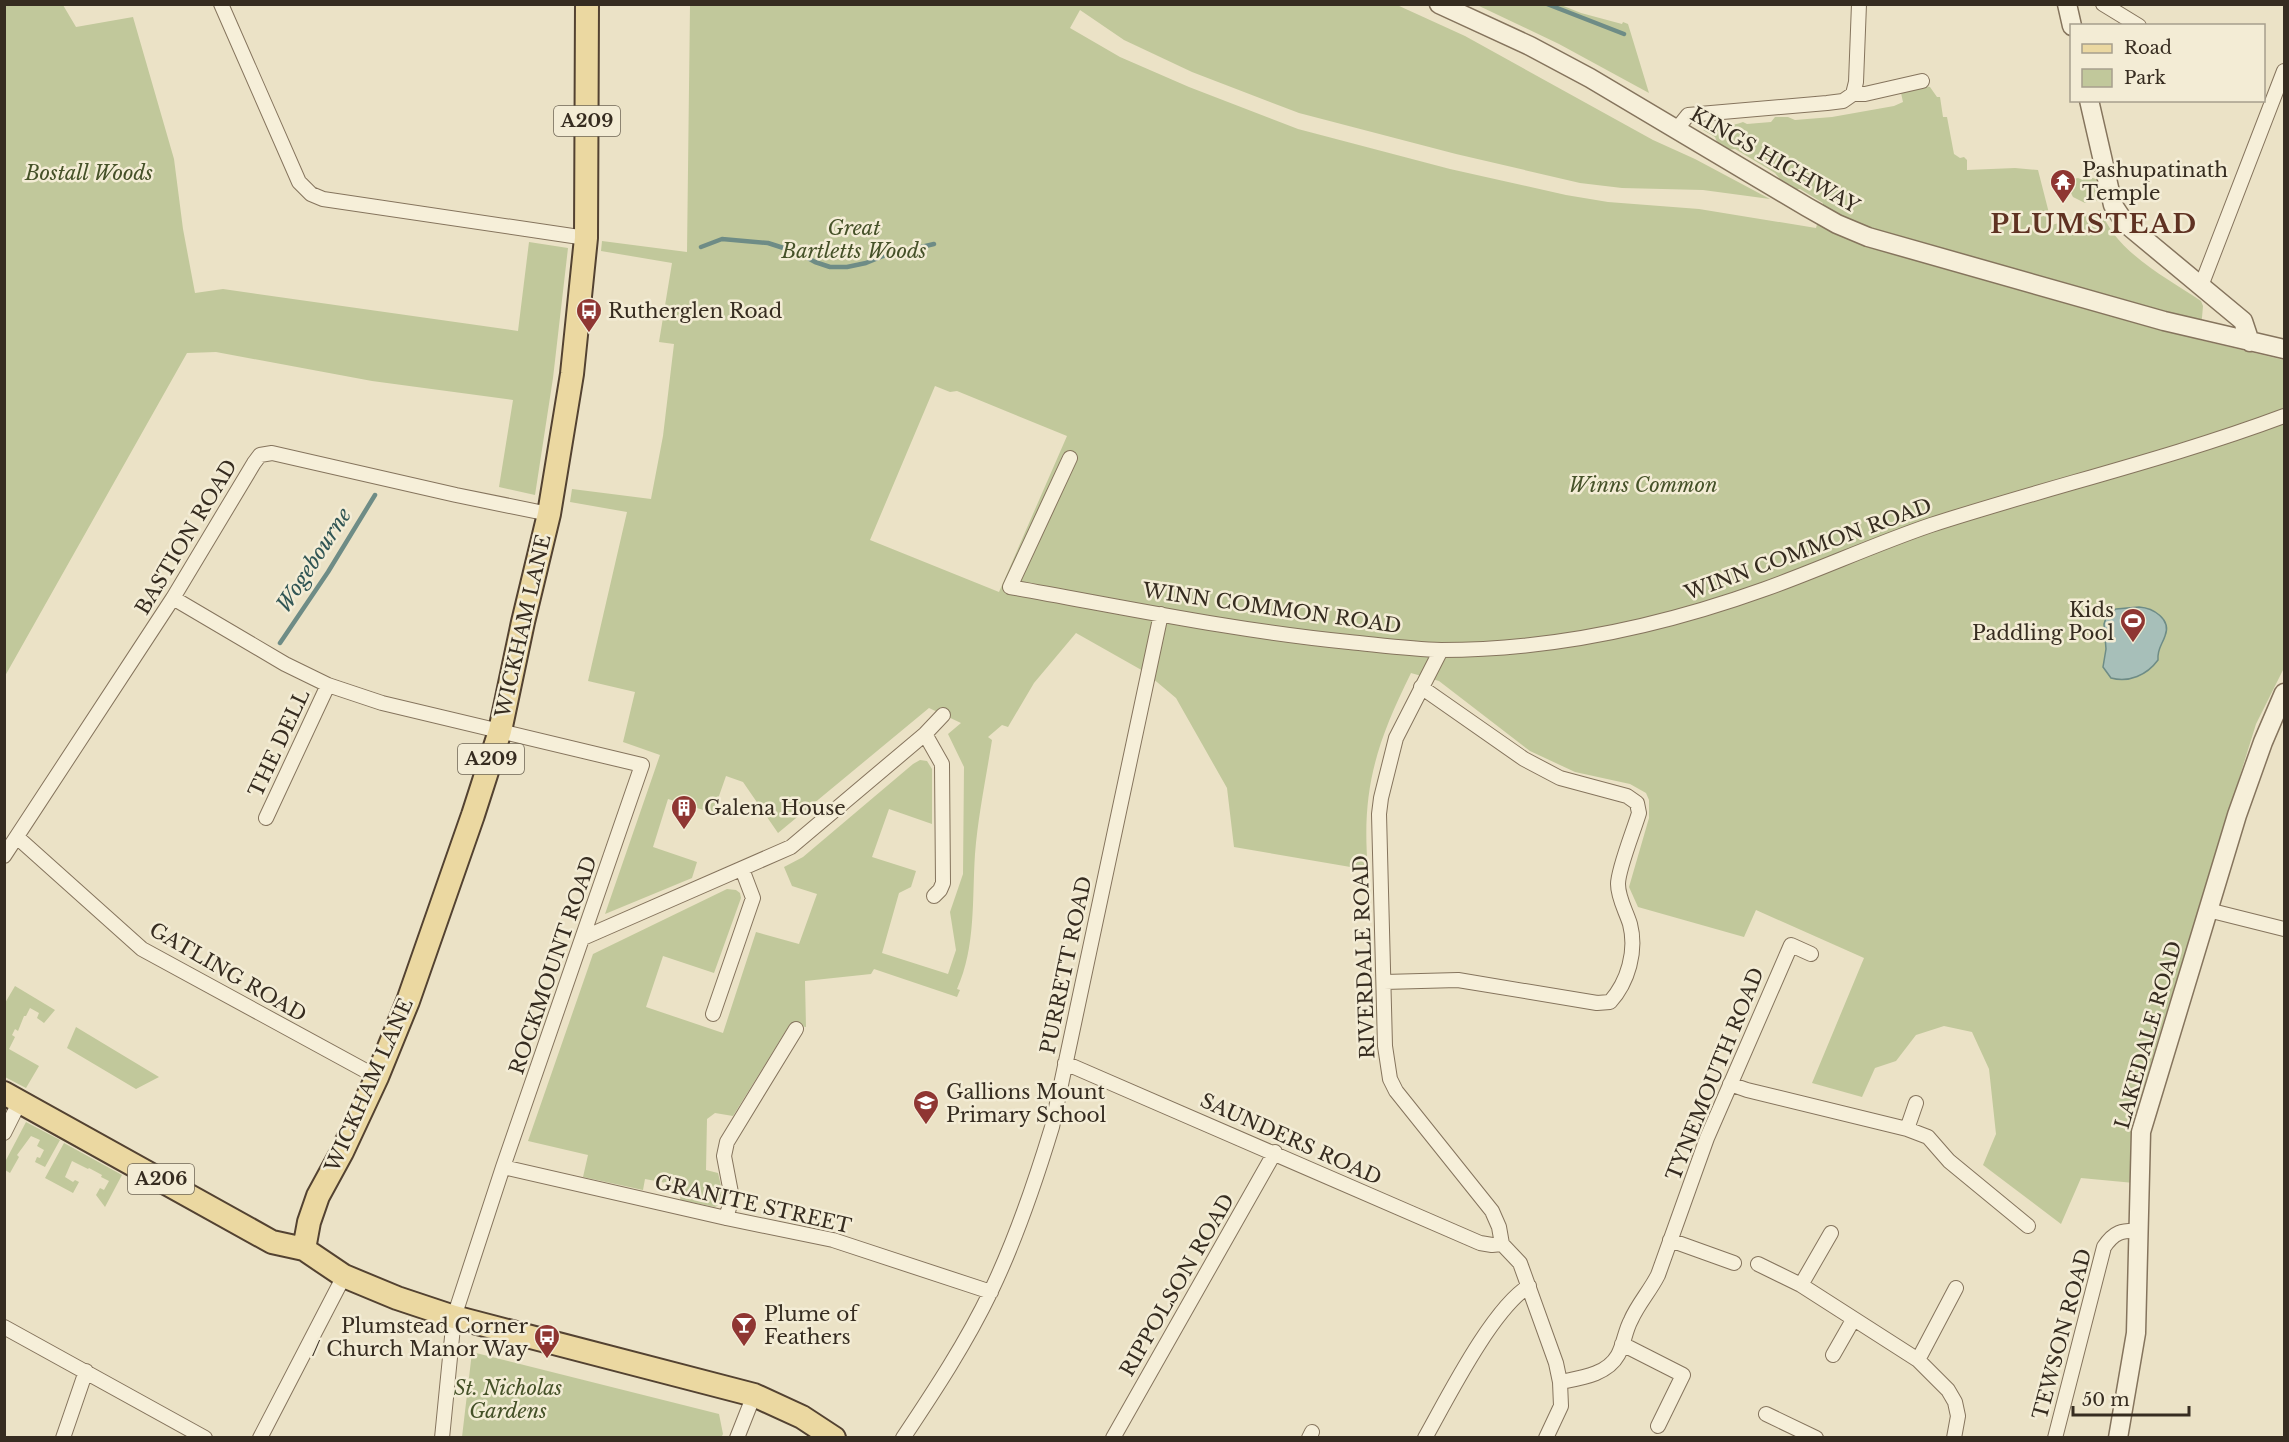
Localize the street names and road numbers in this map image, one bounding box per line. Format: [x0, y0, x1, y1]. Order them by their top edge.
street label: KINGS HIGHWAY [1686, 102, 1864, 218]
road number: A209 [554, 106, 620, 136]
street label: BASTION ROAD [130, 455, 242, 619]
street label: WINN COMMON ROAD [1680, 493, 1935, 605]
street label: WICKHAM LANE [490, 532, 556, 721]
street label: WINN COMMON ROAD [1140, 578, 1403, 638]
street label: THE DELL [244, 685, 315, 801]
road number: A209 [458, 744, 524, 774]
street label: ROCKMOUNT ROAD [504, 853, 602, 1077]
street label: RIVERDALE ROAD [1348, 855, 1380, 1059]
street label: PURRETT ROAD [1035, 874, 1097, 1056]
street label: GATLING ROAD [145, 917, 311, 1027]
street label: LAKEDALE ROAD [2110, 938, 2186, 1132]
street label: TYNEMOUTH ROAD [1661, 964, 1769, 1184]
street label: WICKHAM LANE [320, 995, 418, 1176]
street label: SAUNDERS ROAD [1197, 1088, 1385, 1190]
road number: A206 [128, 1164, 194, 1194]
street label: GRANITE STREET [652, 1170, 854, 1238]
street label: RIPPOLSON ROAD [1115, 1189, 1239, 1381]
street label: TEWSON ROAD [2028, 1246, 2096, 1422]

